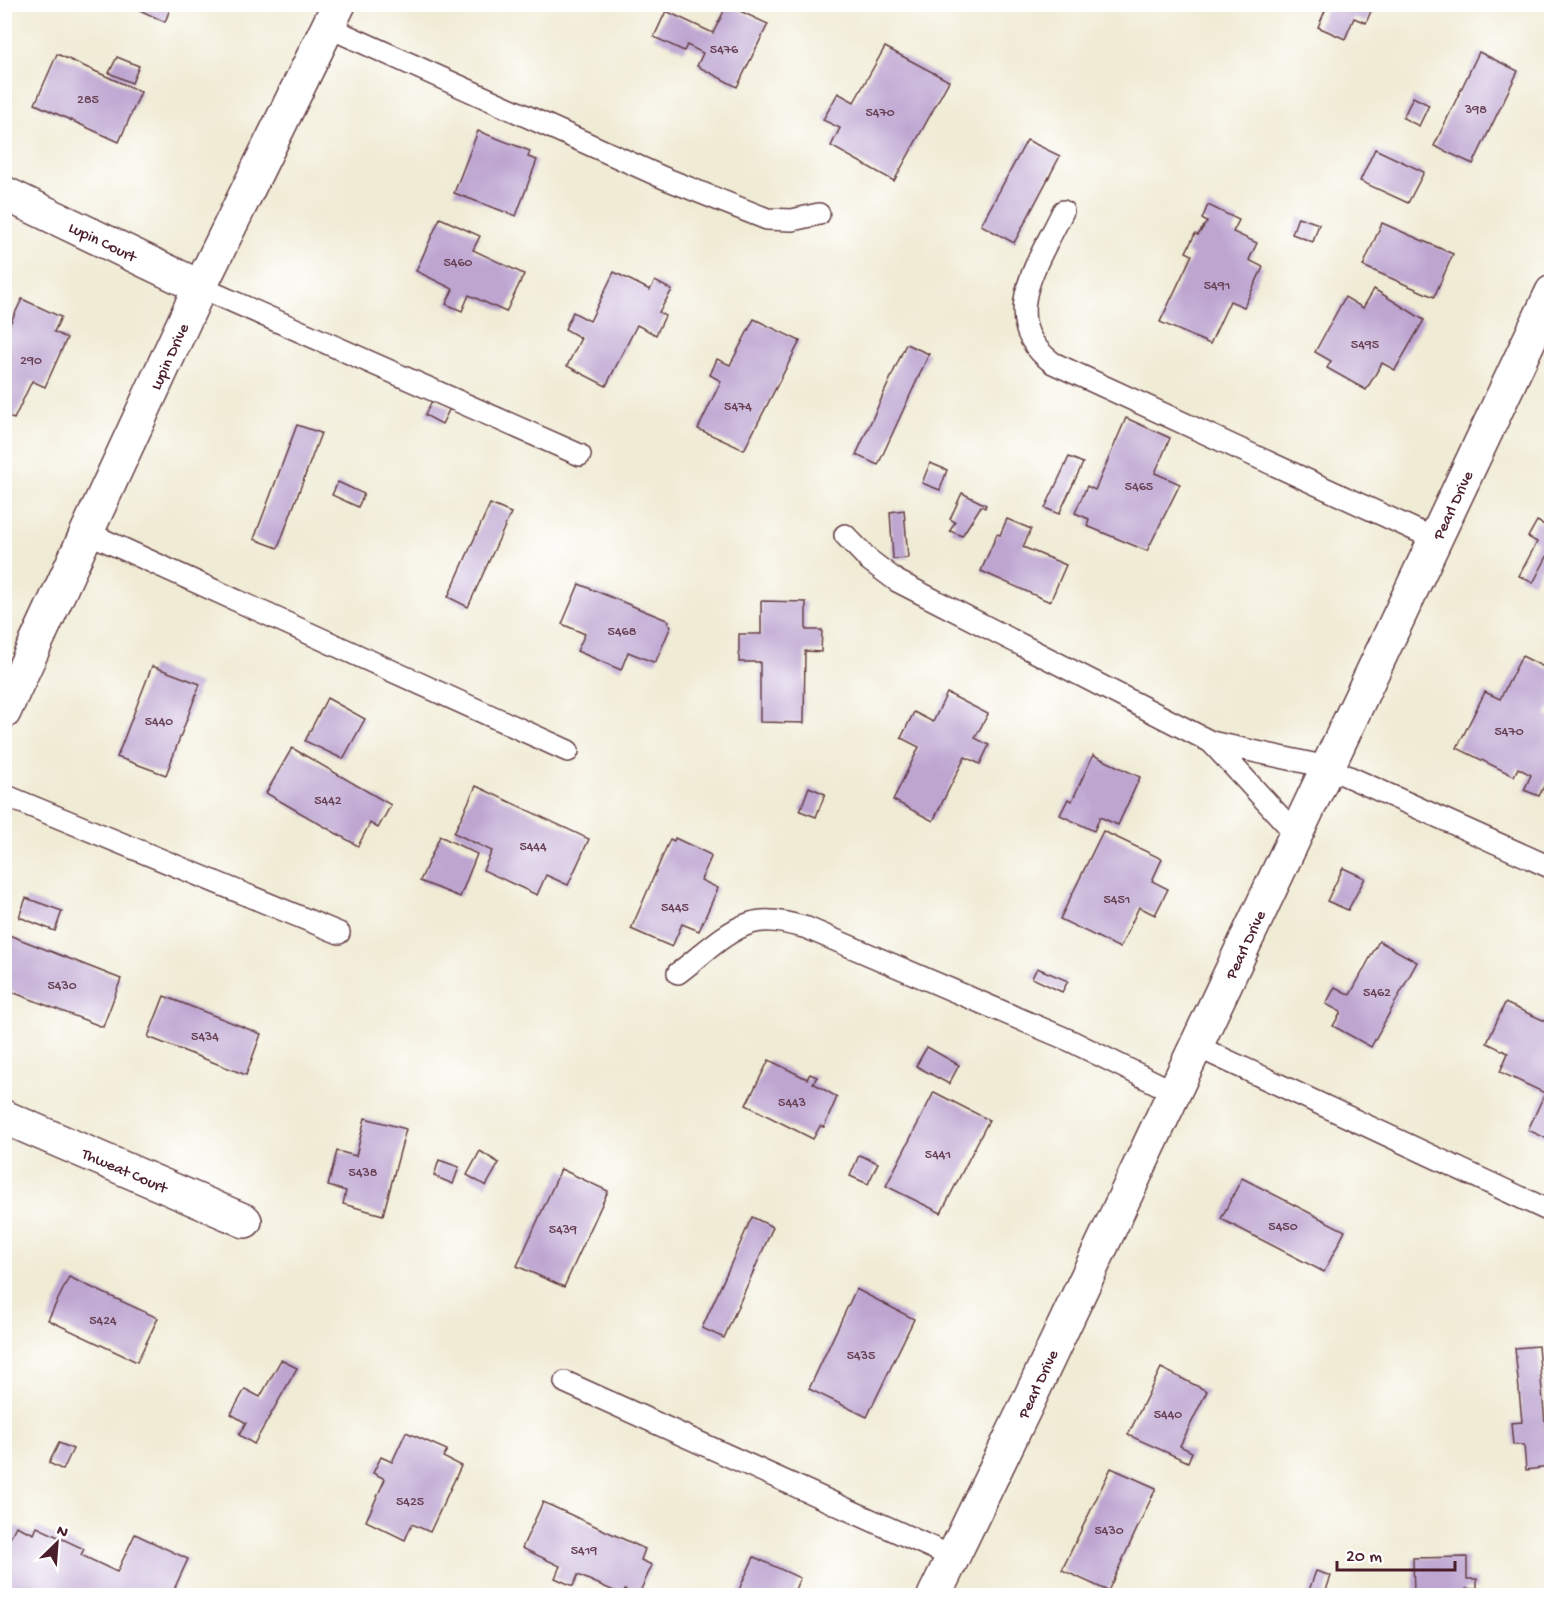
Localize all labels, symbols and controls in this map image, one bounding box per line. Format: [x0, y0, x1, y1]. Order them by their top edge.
house number: 5476 [710, 42, 739, 59]
house number: 285 [77, 92, 99, 109]
house number: 398 [1464, 102, 1487, 119]
house number: 5470 [865, 105, 895, 122]
street label: Lupin Court [65, 219, 140, 269]
house number: 5460 [443, 255, 473, 272]
house number: 5491 [1204, 278, 1230, 295]
street label: Lupin Drive [148, 321, 195, 394]
house number: 5495 [1351, 337, 1379, 354]
house number: 290 [20, 353, 42, 370]
house number: 5474 [724, 399, 752, 416]
street label: Pearl Drive [1430, 468, 1479, 544]
house number: 5465 [1125, 479, 1153, 496]
house number: 5468 [608, 624, 637, 641]
house number: 5440 [145, 714, 173, 731]
house number: 5470 [1494, 724, 1524, 741]
house number: 5442 [314, 793, 342, 810]
house number: 5444 [519, 839, 547, 856]
house number: 5451 [1103, 892, 1131, 909]
house number: 5445 [661, 900, 689, 917]
street label: Pearl Drive [1223, 907, 1272, 984]
house number: 5430 [47, 978, 77, 995]
house number: 5462 [1363, 985, 1391, 1002]
house number: 5434 [191, 1029, 219, 1046]
house number: 5443 [778, 1095, 806, 1112]
street label: Thweat Court [77, 1145, 171, 1200]
house number: 5441 [925, 1147, 951, 1164]
house number: 5438 [349, 1165, 378, 1182]
house number: 5450 [1268, 1219, 1298, 1236]
house number: 5439 [549, 1222, 577, 1239]
house number: 5424 [89, 1313, 117, 1330]
street label: Pearl Drive [1015, 1347, 1065, 1423]
house number: 5435 [847, 1348, 875, 1365]
house number: 5440 [1154, 1407, 1182, 1424]
house number: 5425 [396, 1494, 424, 1511]
north arrow [27, 1513, 87, 1573]
text: N [53, 1522, 71, 1544]
house number: 5430 [1094, 1523, 1124, 1540]
scale bar [1337, 1534, 1456, 1572]
house number: 5419 [571, 1543, 597, 1560]
text: 20 m [1346, 1547, 1382, 1568]

